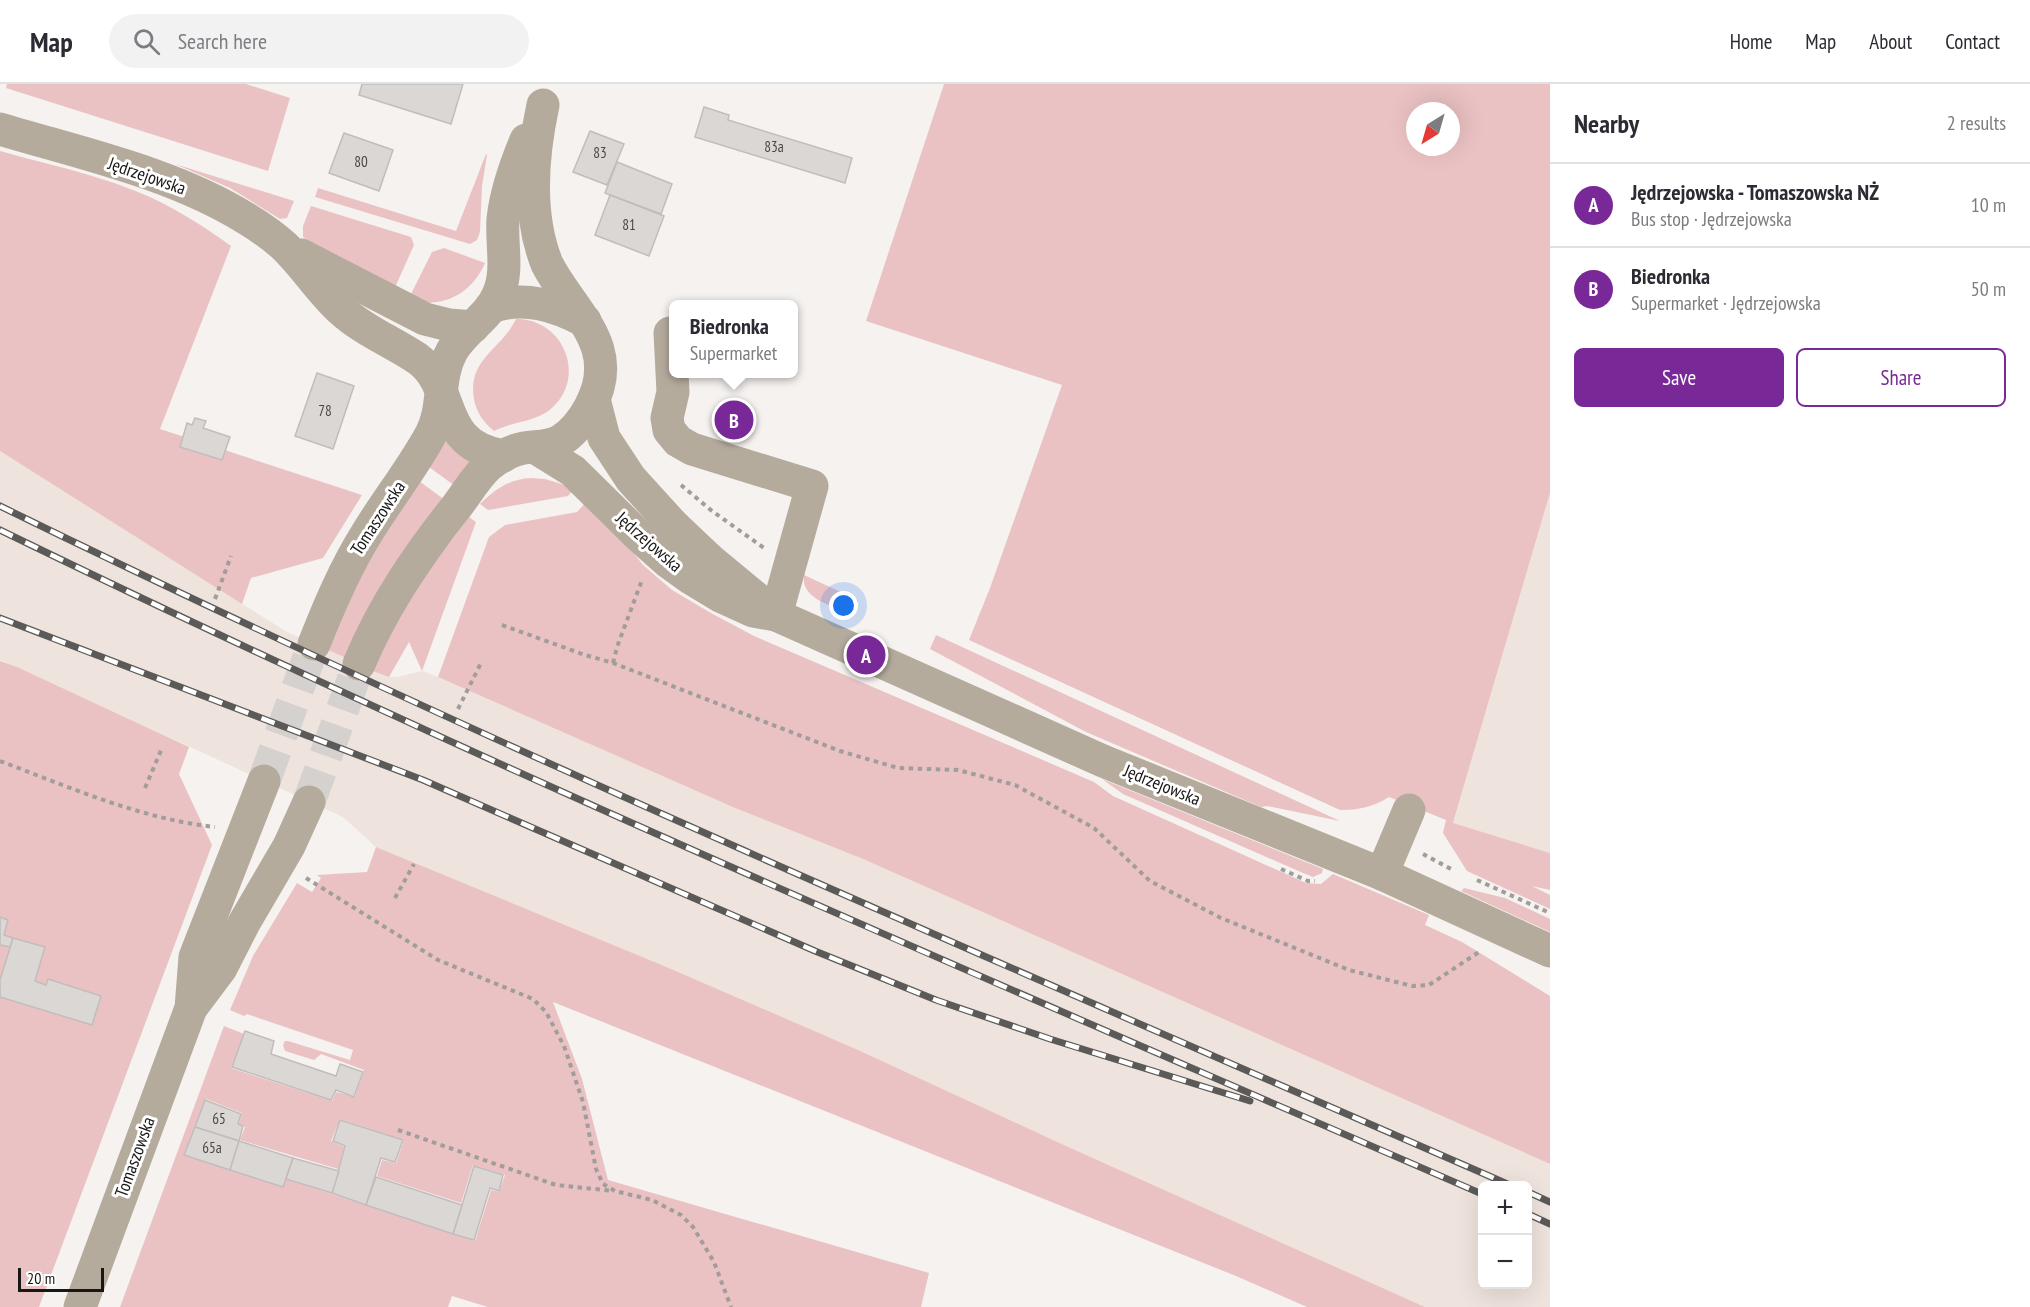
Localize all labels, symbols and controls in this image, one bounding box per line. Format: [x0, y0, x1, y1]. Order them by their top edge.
search box [109, 14, 529, 68]
text: Map [30, 23, 73, 60]
icon: search [130, 25, 163, 58]
text: Search here [178, 27, 267, 55]
text: Home [1730, 28, 1772, 55]
text: Map [1805, 28, 1836, 55]
text: About [1869, 28, 1912, 55]
text: Contact [1945, 28, 2000, 55]
north arrow [1406, 102, 1460, 156]
text: Nearby [1574, 107, 1639, 140]
text: 2 results [1947, 110, 2006, 136]
house number: 83a [764, 137, 784, 156]
house number: 83 [593, 143, 607, 162]
street label: Jędrzejowska [104, 151, 189, 200]
house number: 80 [354, 152, 368, 171]
text: Jędrzejowska - Tomaszowska NŻ [1631, 178, 1879, 206]
text: A [1588, 192, 1599, 218]
text: 10 m [1971, 192, 2006, 218]
text: Bus stop · Jędrzejowska [1631, 206, 1792, 232]
house number: 81 [622, 215, 636, 234]
text: Biedronka [1631, 262, 1710, 290]
text: B [1589, 276, 1598, 302]
text: 50 m [1971, 276, 2006, 302]
text: Supermarket · Jędrzejowska [1631, 290, 1821, 316]
popup [669, 300, 798, 378]
text: Biedronka [690, 312, 769, 340]
text: Supermarket [690, 340, 777, 366]
button: Save [1574, 348, 1784, 407]
button: Share [1796, 348, 2006, 407]
pin: B [714, 398, 754, 442]
house number: 78 [318, 401, 332, 420]
street label: Tomaszowska [345, 476, 410, 559]
street label: Jędrzejowska [611, 506, 687, 577]
your location [829, 591, 858, 620]
pin: A [846, 632, 886, 678]
street label: Jędrzejowska [1120, 758, 1204, 810]
house number: 65 [212, 1109, 226, 1128]
street label: Tomaszowska [109, 1114, 160, 1200]
house number: 65a [202, 1138, 222, 1157]
map controls [1478, 1181, 1532, 1289]
button: + [1478, 1181, 1532, 1235]
button: − [1478, 1235, 1532, 1289]
scale bar [18, 1265, 104, 1292]
text: 20 m [27, 1268, 55, 1288]

